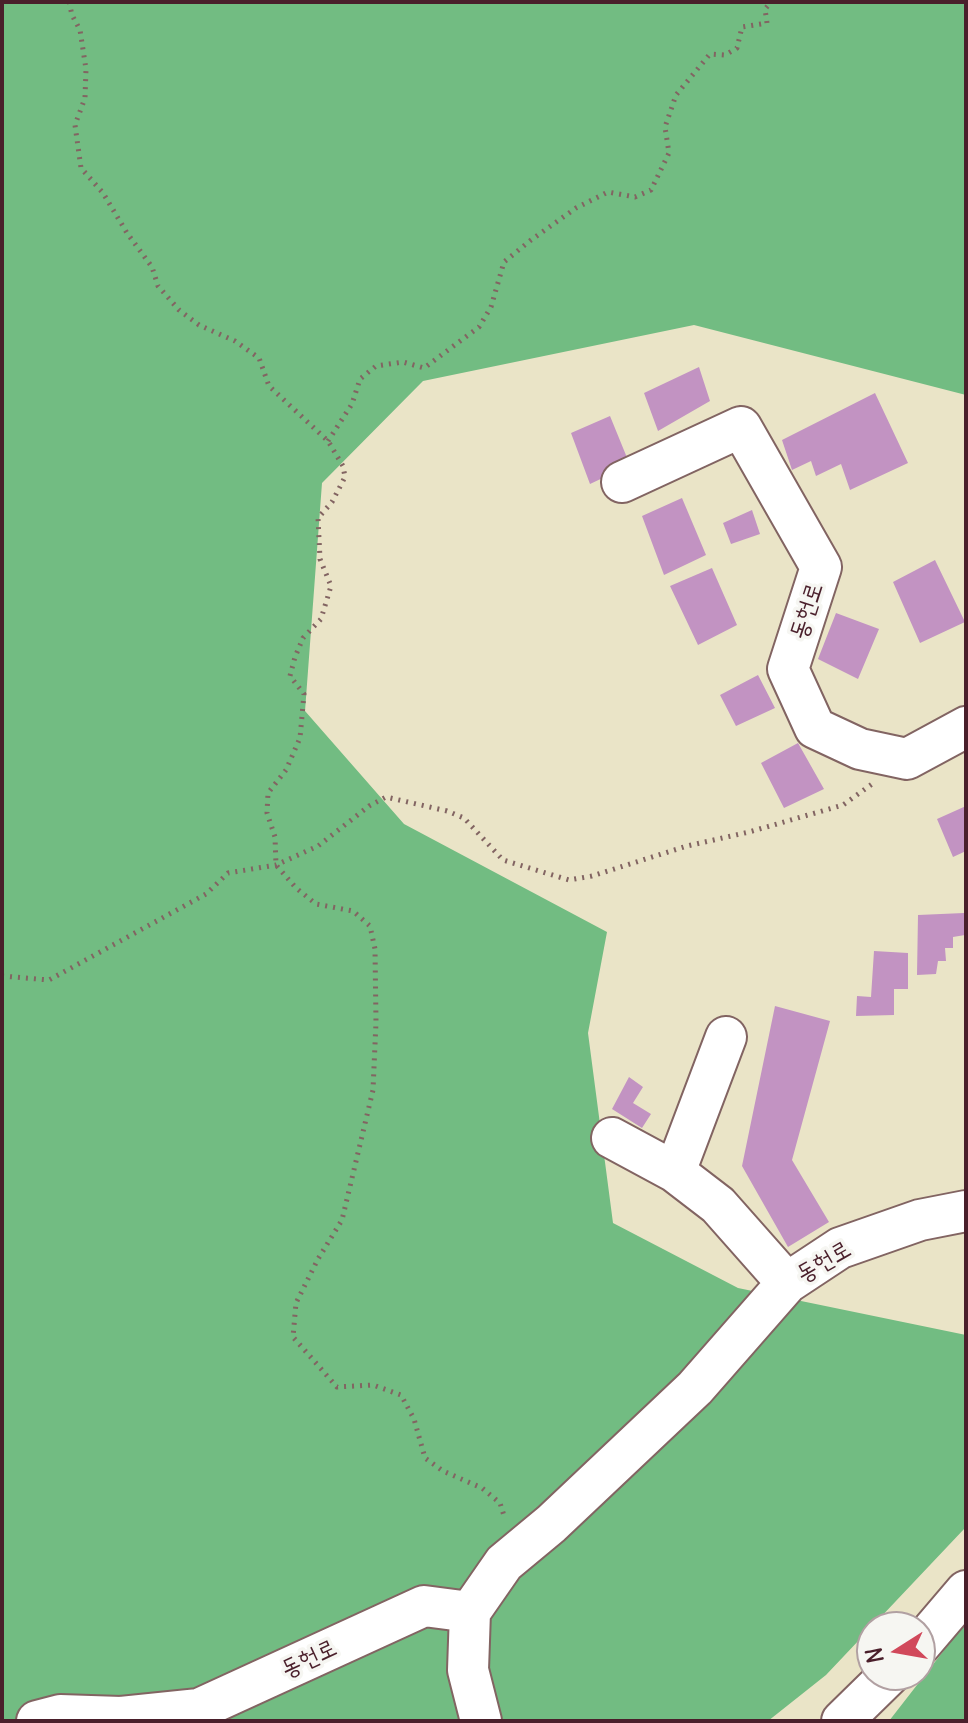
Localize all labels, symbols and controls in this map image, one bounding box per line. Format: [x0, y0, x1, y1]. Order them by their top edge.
street label: 동헌로 [784, 579, 830, 643]
street label: 동헌로 [792, 1235, 856, 1289]
north arrow [856, 1611, 936, 1691]
street label: 동헌로 [277, 1634, 341, 1684]
text: N [859, 1645, 890, 1665]

